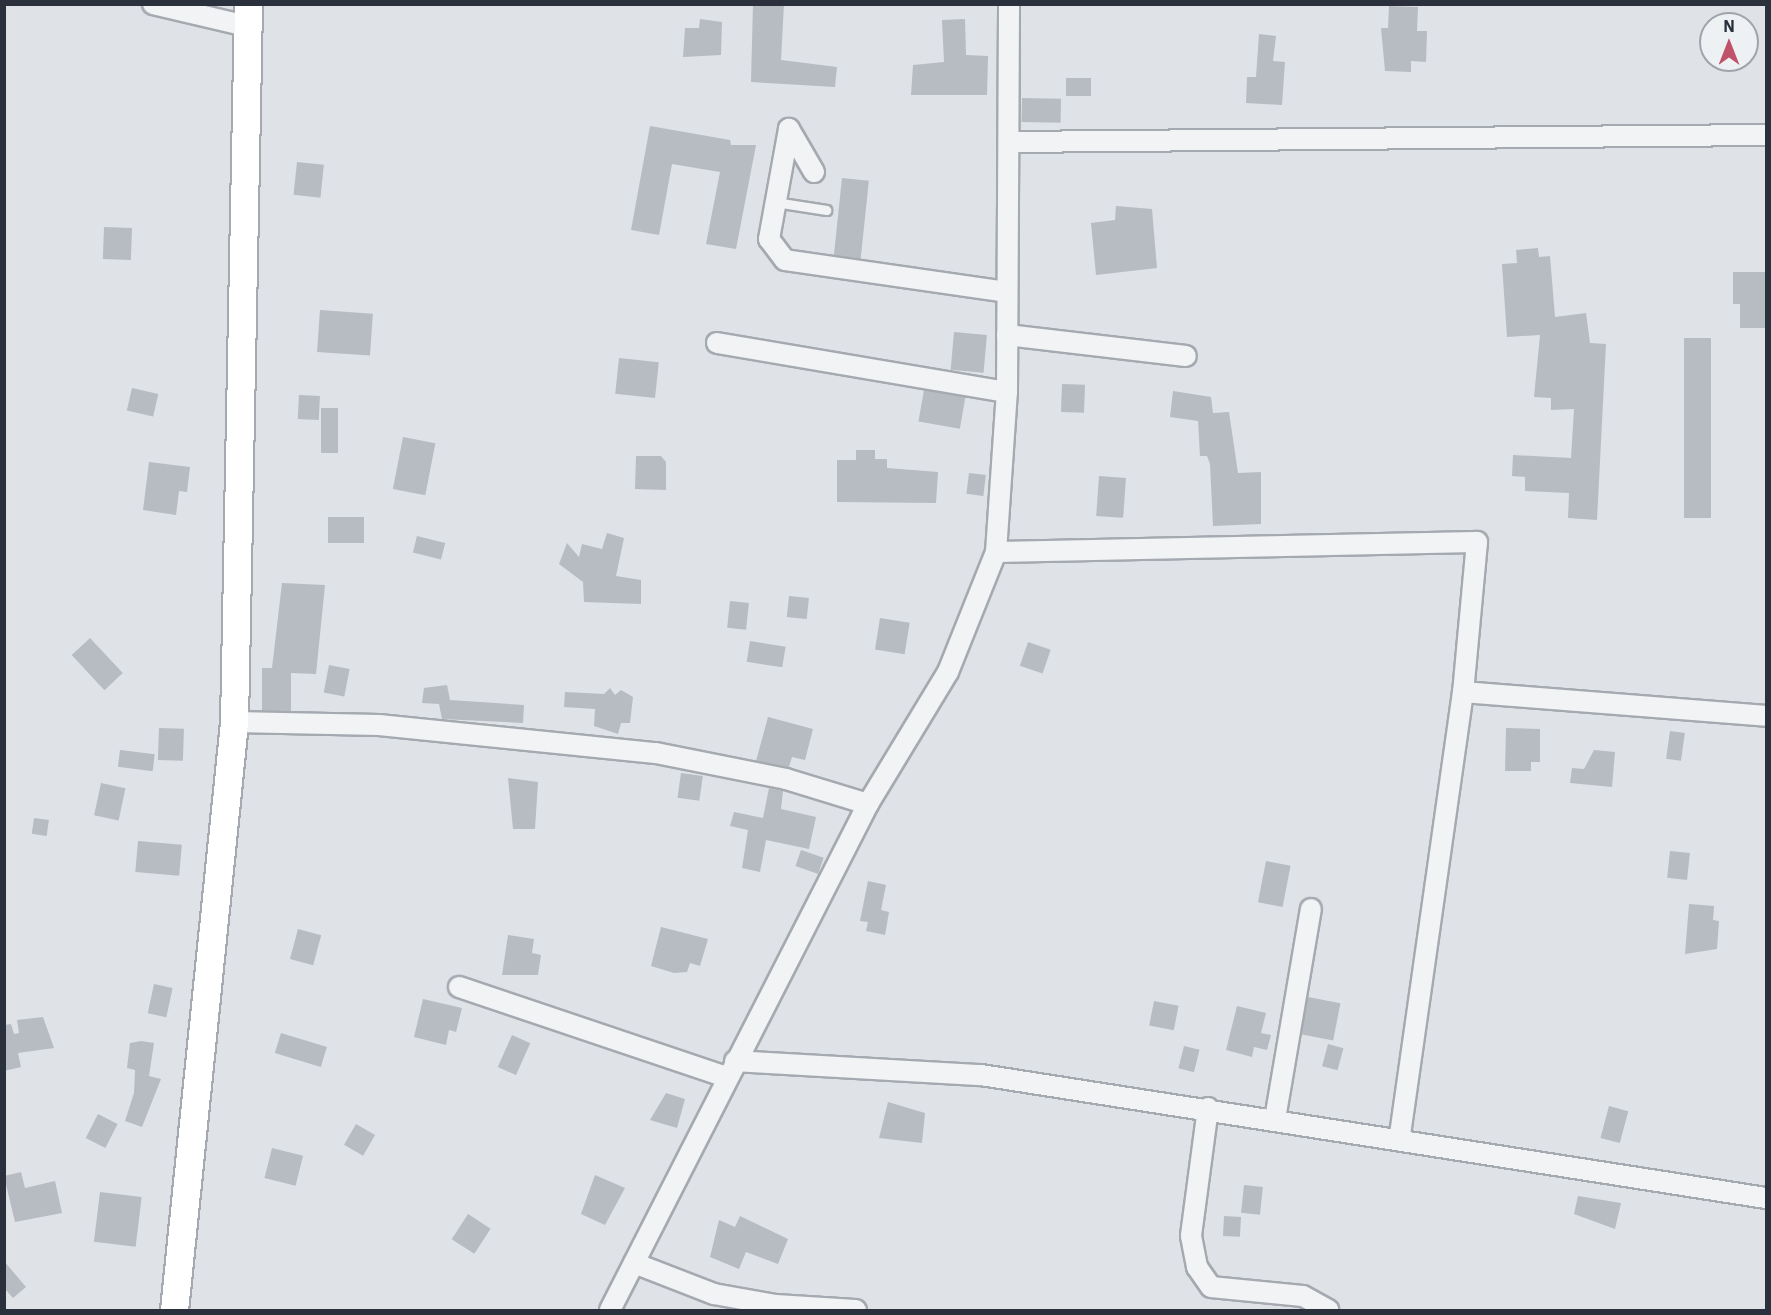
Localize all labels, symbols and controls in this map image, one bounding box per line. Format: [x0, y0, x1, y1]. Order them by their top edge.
north arrow [1699, 12, 1759, 72]
text: N [1723, 16, 1735, 36]

